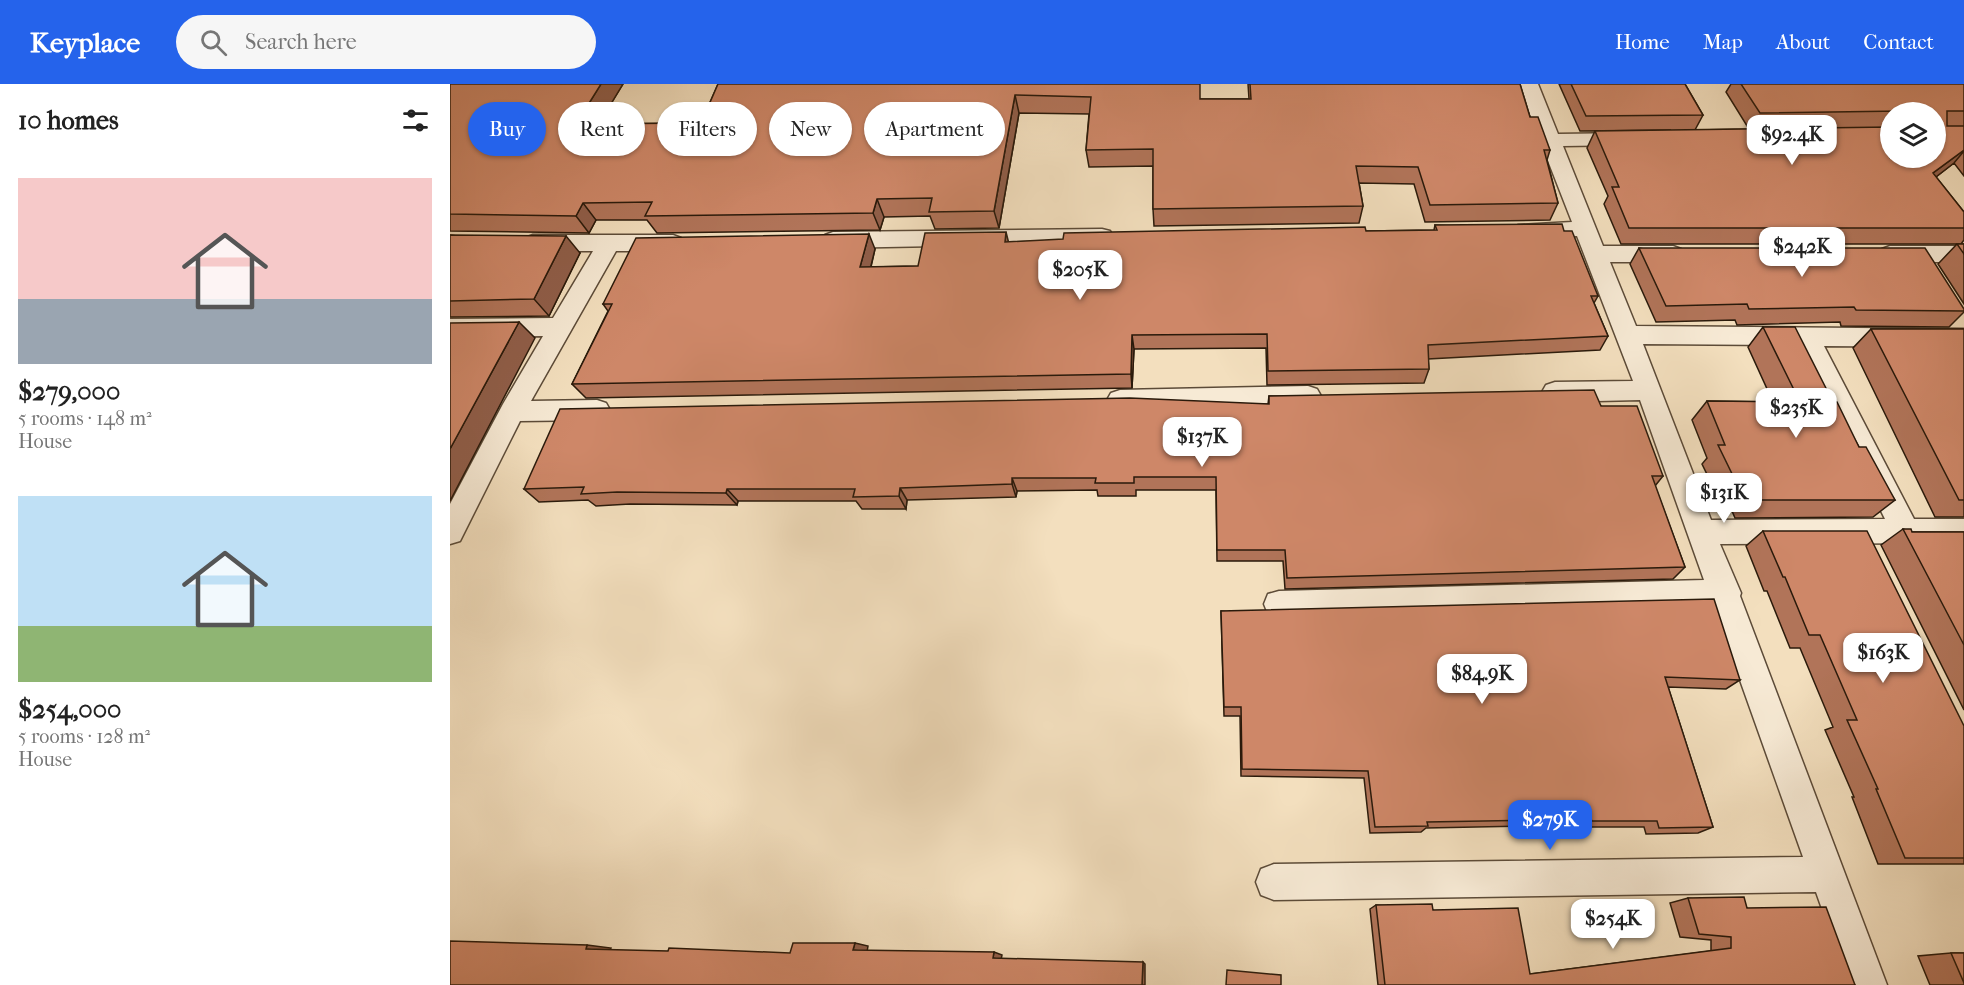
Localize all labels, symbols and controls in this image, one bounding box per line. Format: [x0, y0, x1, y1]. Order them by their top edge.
search box [176, 15, 596, 69]
text: Keyplace [30, 26, 140, 59]
icon: search [197, 26, 230, 59]
text: Search here [245, 29, 357, 55]
text: Home [1615, 30, 1670, 54]
text: Map [1703, 30, 1743, 54]
text: About [1776, 30, 1830, 54]
text: Contact [1863, 30, 1934, 54]
chip: Buy [468, 102, 546, 156]
chip: Rent [558, 102, 645, 156]
chip: Filters [657, 102, 757, 156]
chip: New [769, 102, 852, 156]
chip: Apartment [864, 102, 1005, 156]
map controls [1880, 102, 1946, 168]
button: layers [1880, 102, 1946, 168]
icon: filters [399, 104, 432, 137]
text: 10 homes [18, 105, 119, 136]
pin: $92.4K [1743, 115, 1841, 166]
text: $92.4K [1761, 123, 1823, 146]
icon: home [171, 217, 279, 325]
pin: $242K [1760, 227, 1844, 278]
text: $242K [1773, 235, 1831, 258]
pin: $205K [1038, 250, 1122, 301]
text: $205K [1052, 258, 1108, 281]
text: $279,000 [18, 376, 120, 407]
pin: $235K [1754, 388, 1838, 439]
text: $235K [1770, 396, 1822, 419]
text: 5 rooms · 148 m² [18, 407, 152, 430]
pin: $137K [1160, 417, 1244, 468]
text: $137K [1177, 425, 1227, 448]
text: House [18, 430, 72, 453]
pin: $131K [1682, 473, 1766, 524]
text: $131K [1700, 481, 1748, 504]
icon: home [171, 535, 279, 643]
pin: $163K [1841, 633, 1925, 684]
text: $163K [1857, 641, 1909, 664]
pin: $84.9K [1433, 654, 1531, 705]
text: $84.9K [1451, 662, 1513, 685]
text: $254,000 [18, 694, 121, 725]
text: 5 rooms · 128 m² [18, 725, 150, 748]
text: House [18, 748, 72, 771]
pin: $279K [1508, 800, 1592, 851]
text: $279K [1522, 808, 1578, 831]
pin: $254K [1571, 899, 1655, 950]
text: $254K [1585, 907, 1641, 930]

